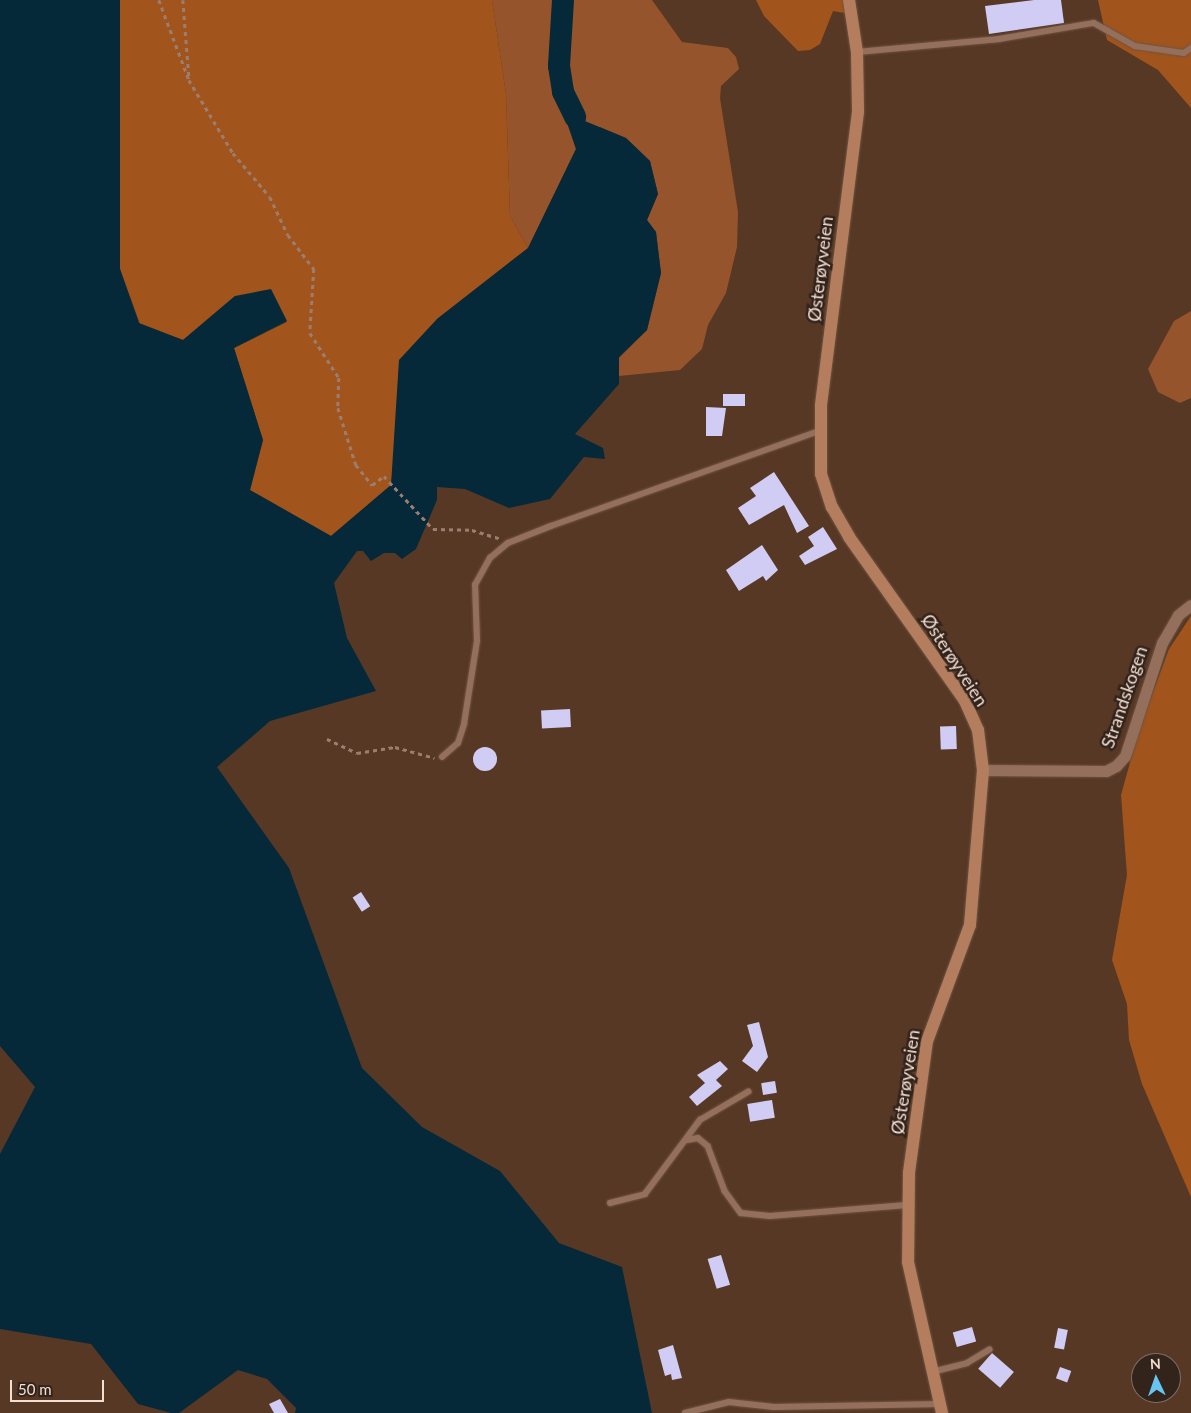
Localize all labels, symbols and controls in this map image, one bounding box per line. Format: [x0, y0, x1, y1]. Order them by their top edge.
street label: Østerøyveien [803, 215, 837, 323]
street label: Østerøyveien [917, 610, 993, 710]
street label: Strandskogen [1096, 643, 1152, 751]
street label: Østerøyveien [886, 1028, 924, 1136]
north arrow [1131, 1353, 1181, 1403]
text: N [1149, 1355, 1161, 1372]
scale bar [12, 1370, 106, 1402]
text: 50 m [18, 1380, 52, 1398]

